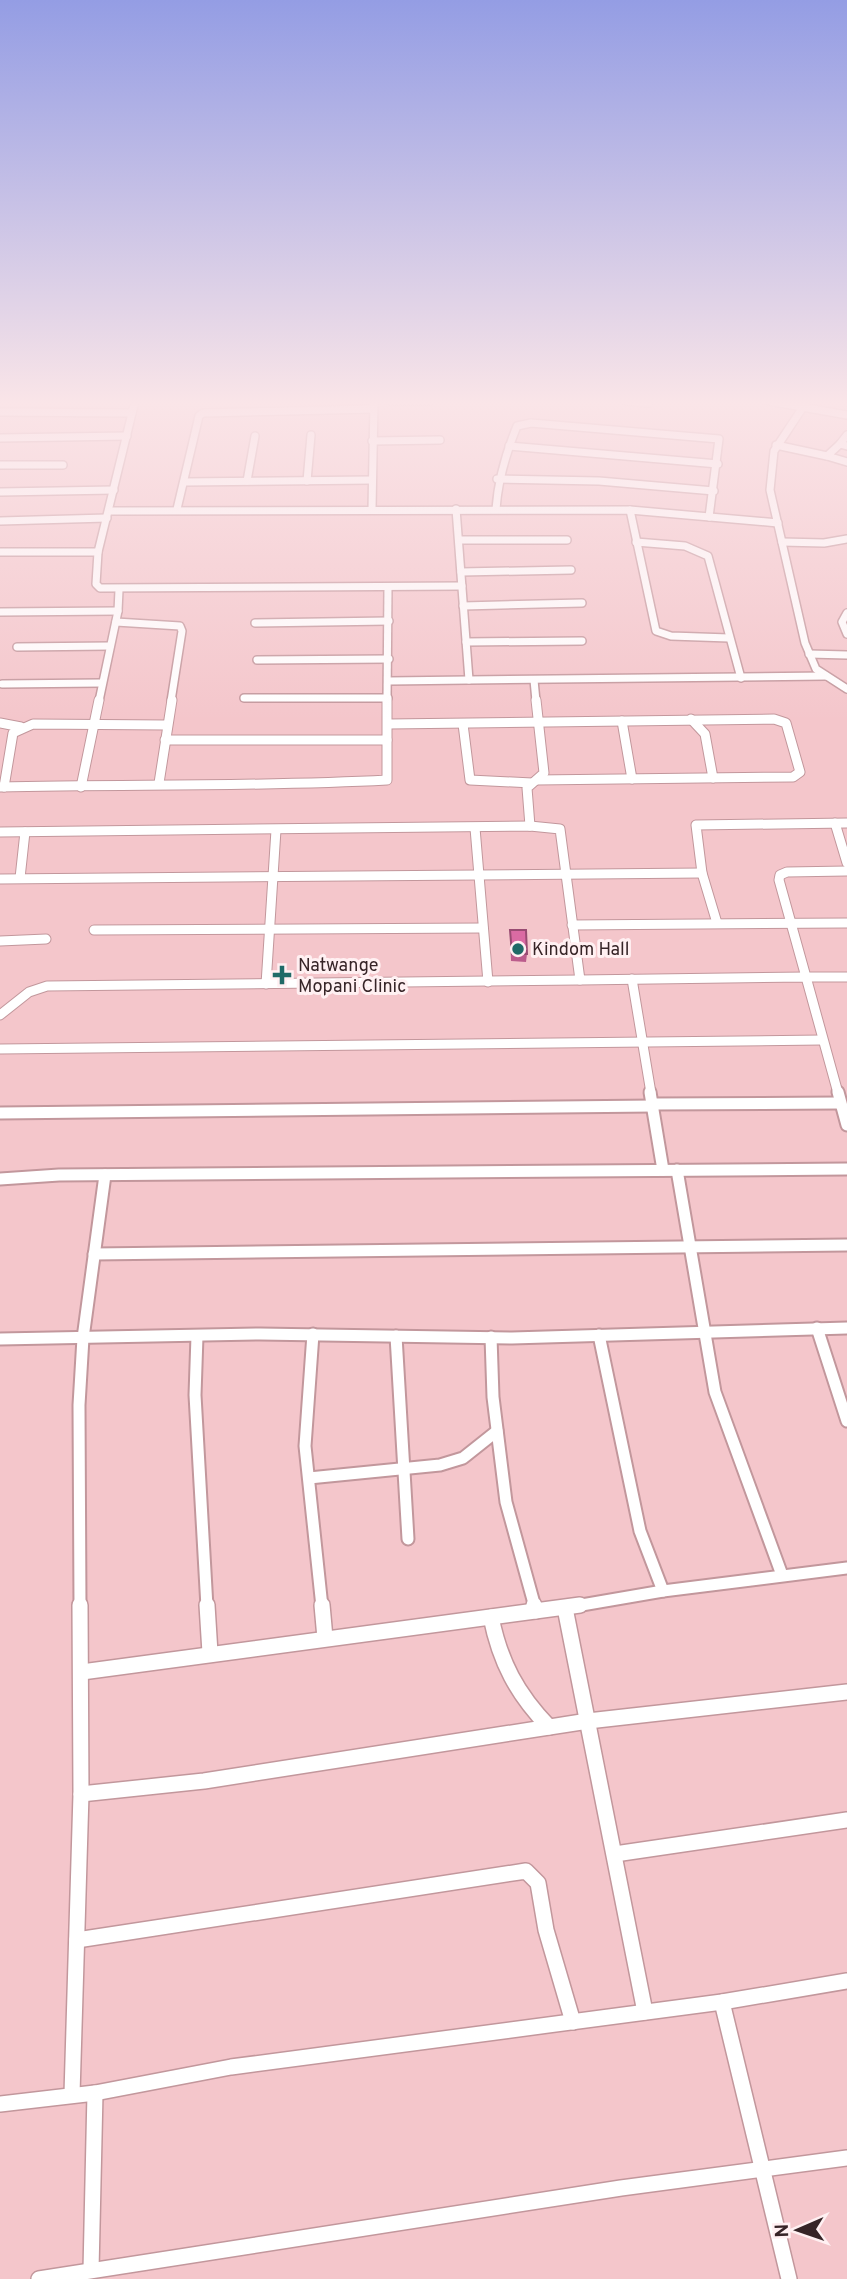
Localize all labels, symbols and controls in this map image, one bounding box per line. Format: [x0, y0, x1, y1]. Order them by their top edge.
place label: Kindom Hall [532, 939, 629, 962]
marker: Kindom Hall [510, 941, 526, 957]
place label: Natwange Mopani Clinic [298, 955, 406, 999]
marker: Natwange Mopani Clinic [272, 965, 292, 985]
north arrow [763, 2195, 833, 2265]
text: N [771, 2223, 795, 2238]

